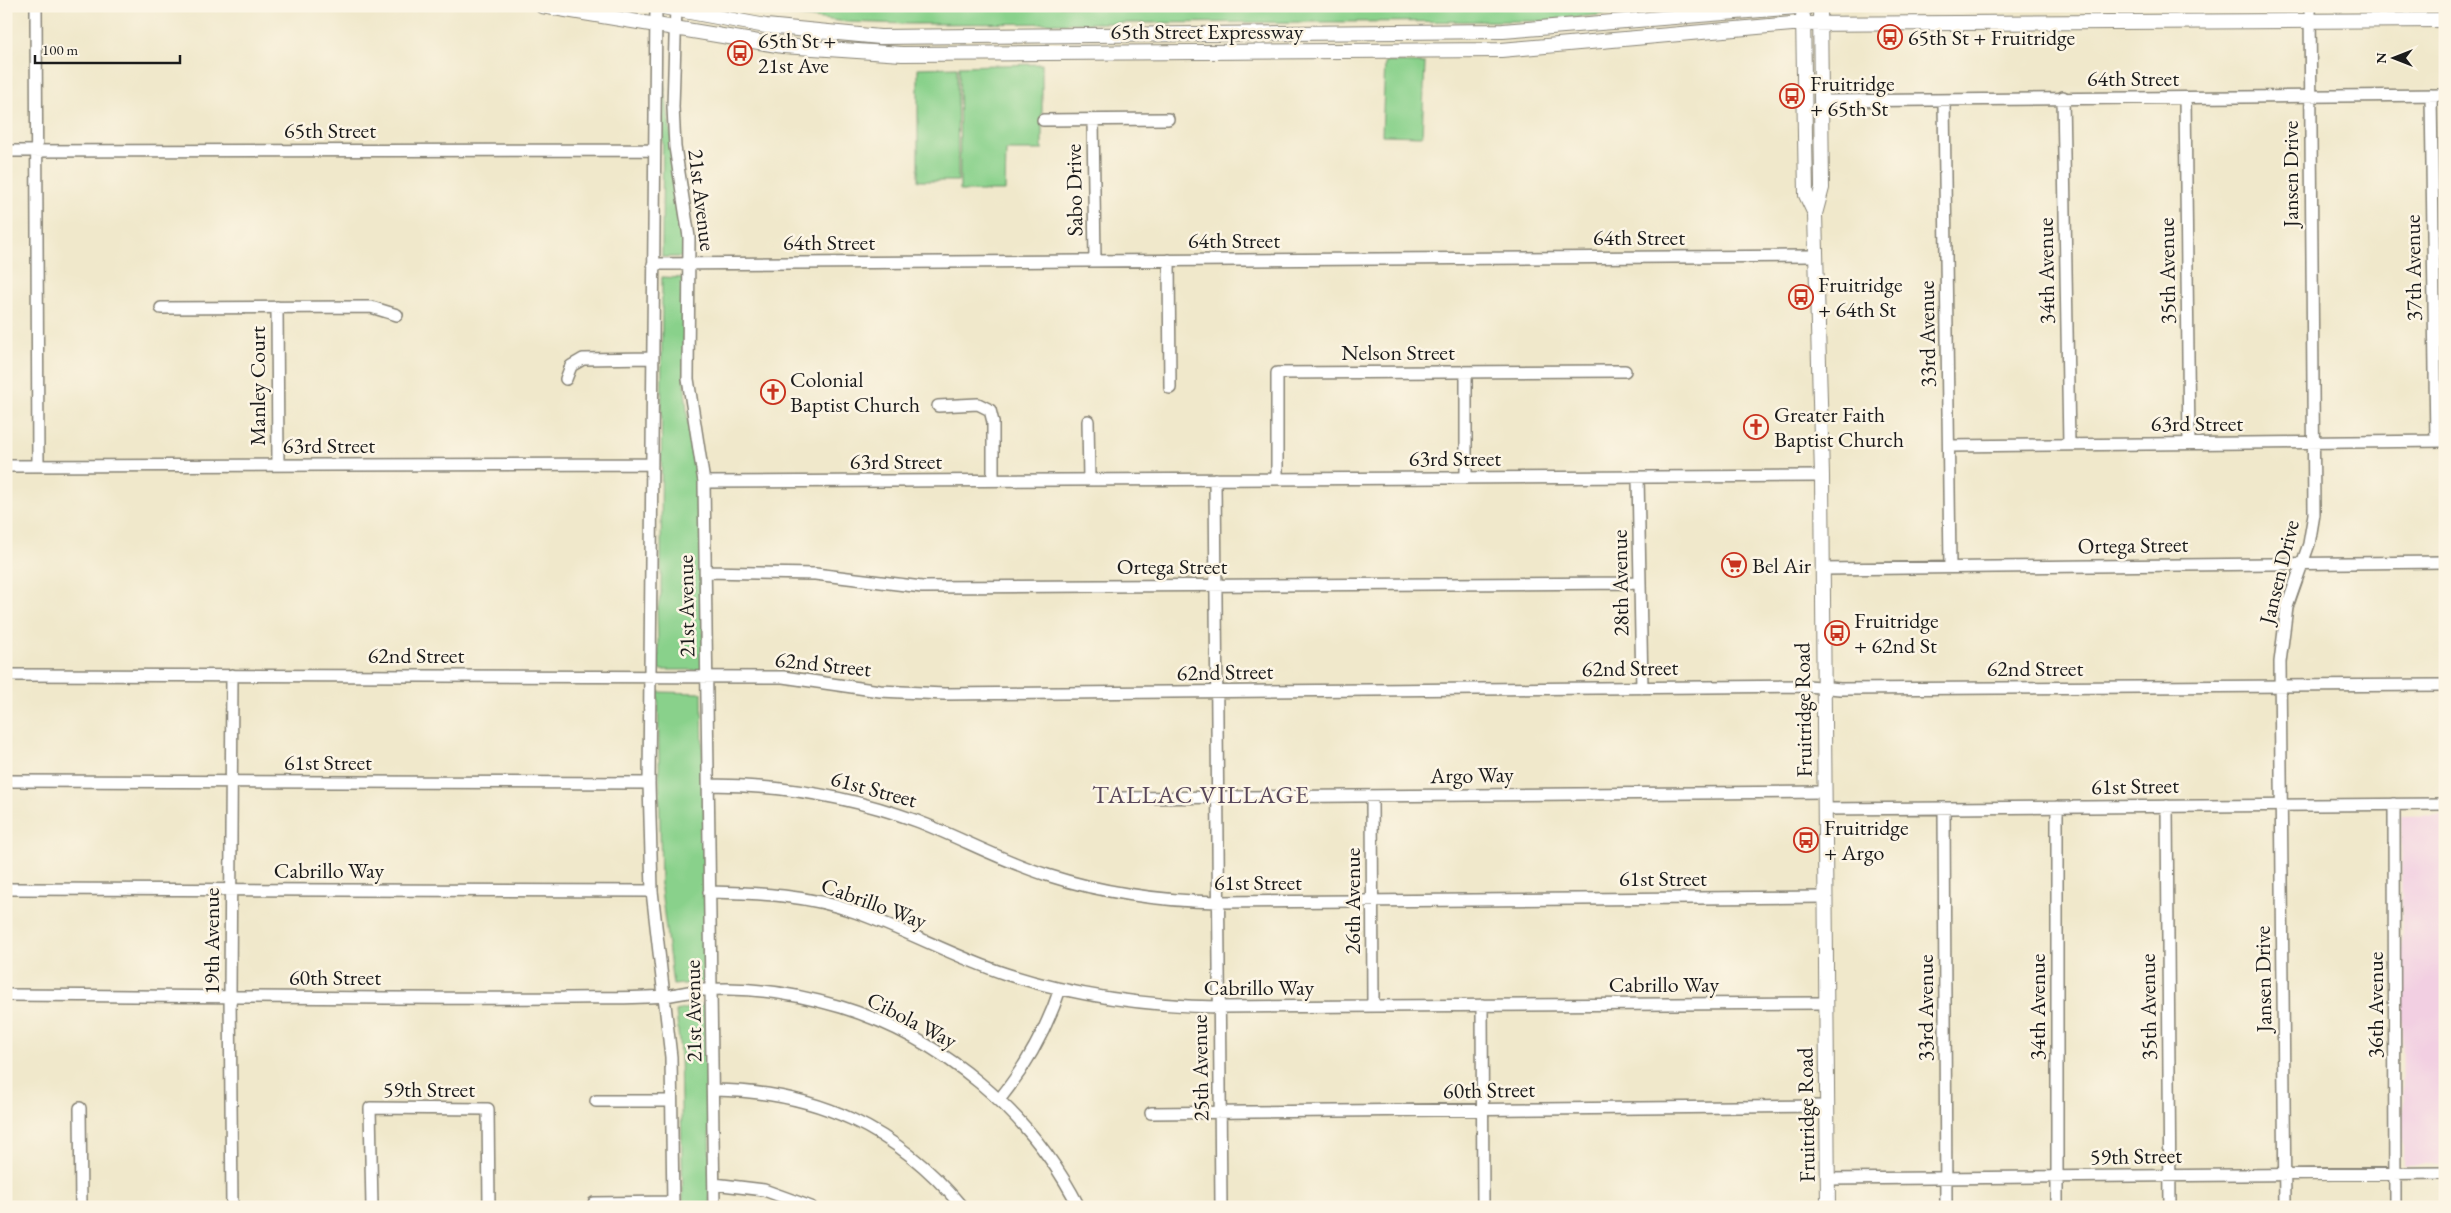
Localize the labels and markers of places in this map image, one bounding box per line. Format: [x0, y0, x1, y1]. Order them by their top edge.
place label: 65th St + Fruitridge [1908, 23, 2076, 52]
bus stop icon: 65th St + Fruitridge [1877, 24, 1903, 50]
place label: 65th St + 21st Ave [758, 26, 836, 80]
bus stop icon: 65th St + 21st Ave [727, 40, 753, 66]
place label: Fruitridge + 65th St [1810, 69, 1895, 123]
bus stop icon: Fruitridge + 65th St [1779, 83, 1805, 109]
place label: Fruitridge + 64th St [1818, 270, 1903, 324]
bus stop icon: Fruitridge + 64th St [1788, 284, 1814, 310]
place label: Colonial Baptist Church [790, 365, 920, 419]
church icon: Colonial Baptist Church [760, 379, 786, 405]
place label: Greater Faith Baptist Church [1774, 400, 1904, 454]
church icon: Greater Faith Baptist Church [1743, 414, 1769, 440]
place label: Bel Air [1752, 551, 1812, 580]
supermarket icon: Bel Air [1721, 552, 1747, 578]
place label: Fruitridge + 62nd St [1854, 606, 1939, 660]
bus stop icon: Fruitridge + 62nd St [1824, 620, 1850, 646]
place label: Fruitridge + Argo [1824, 813, 1909, 867]
bus stop icon: Fruitridge + Argo [1793, 827, 1819, 853]

